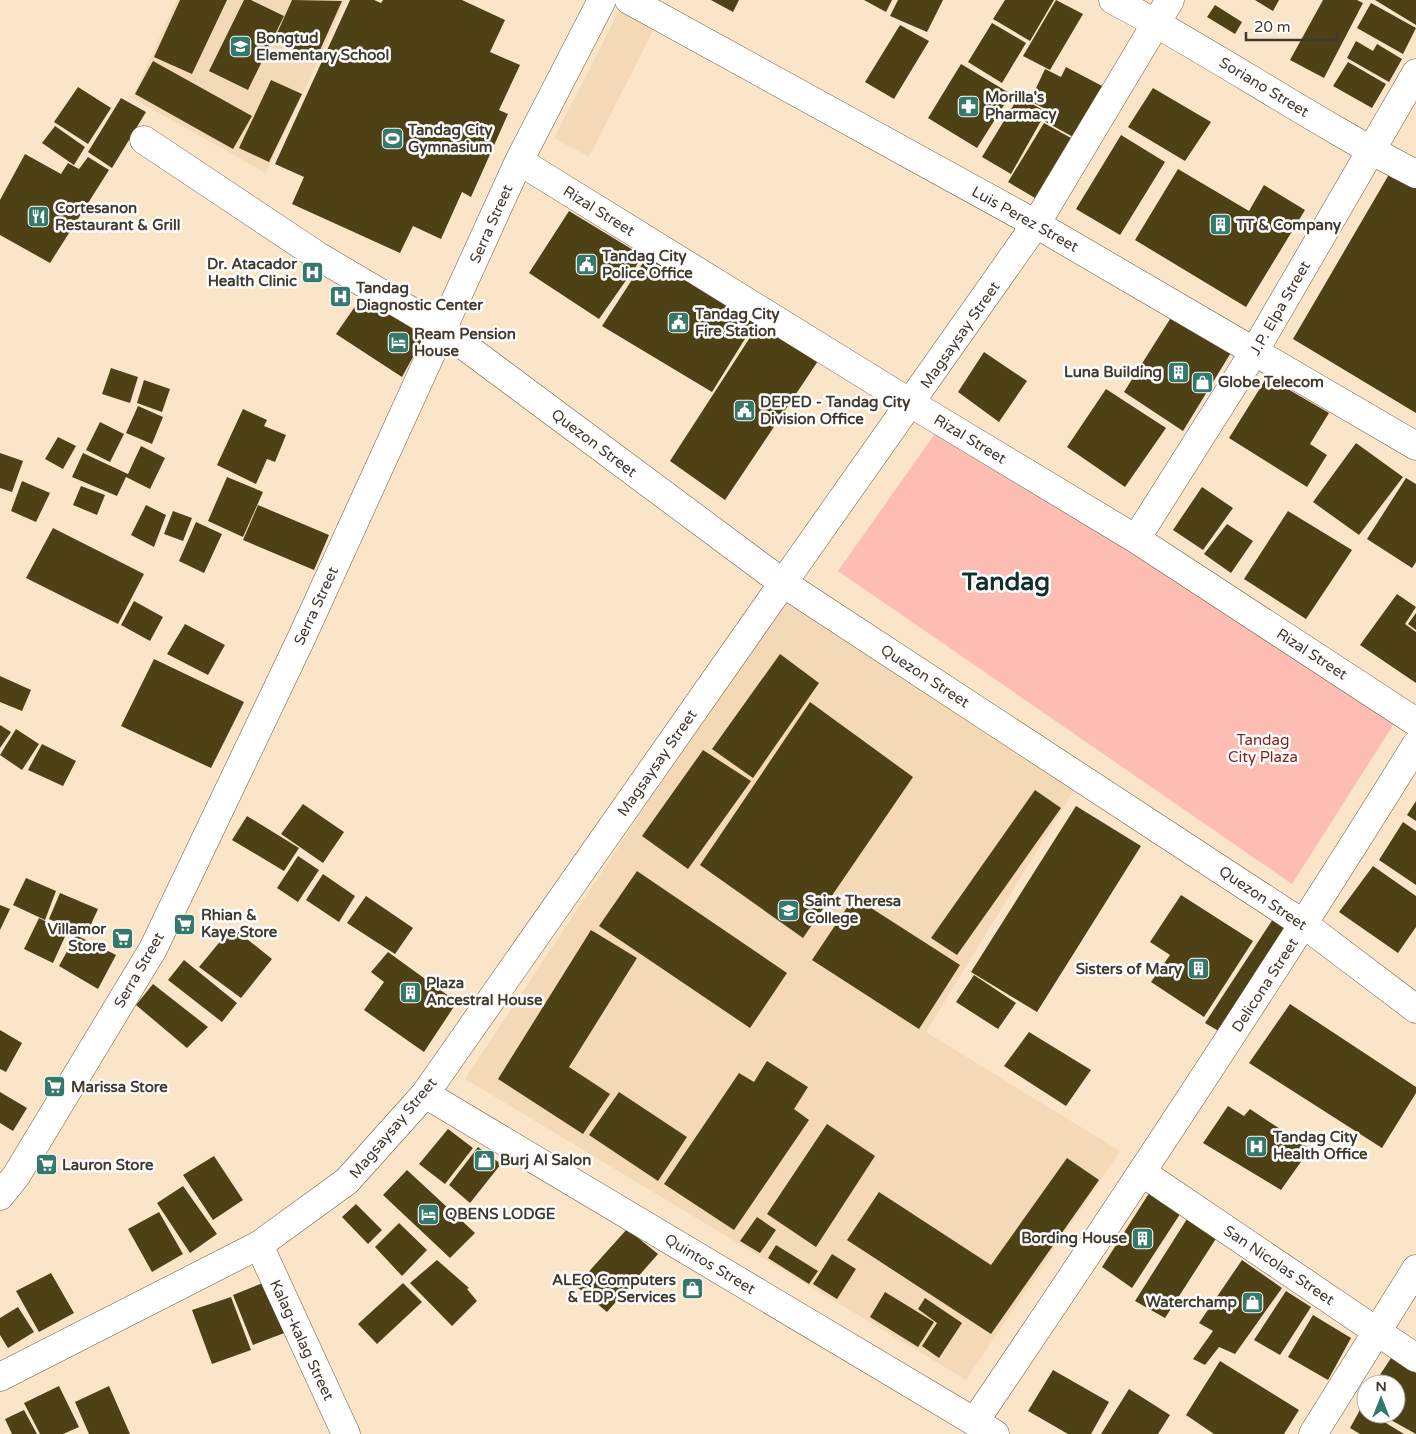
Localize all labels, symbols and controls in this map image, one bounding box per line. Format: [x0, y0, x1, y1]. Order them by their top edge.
scale bar [1246, 10, 1337, 42]
text: 20 m [1254, 18, 1291, 36]
place label: Bongtud Elementary School [256, 29, 389, 65]
school or university icon: Bongtud Elementary School [228, 35, 252, 59]
street label: Soriano Street [1216, 53, 1312, 121]
place label: Morilla's Pharmacy [985, 88, 1057, 124]
pharmacy icon: Morilla's Pharmacy [957, 94, 981, 118]
place label: Tandag City Gymnasium [407, 121, 493, 157]
sports icon: Tandag City Gymnasium [380, 127, 404, 151]
street label: Serra Street [466, 182, 516, 266]
street label: Rizal Street [560, 182, 638, 240]
street label: Luis Perez Street [968, 182, 1082, 256]
place label: Cortesanon Restaurant & Grill [55, 199, 181, 234]
restaurant icon: Cortesanon Restaurant & Grill [27, 205, 51, 229]
building icon: TT & Company [1208, 213, 1232, 237]
place label: TT & Company [1235, 216, 1341, 235]
place label: Tandag City Police Office [601, 247, 693, 282]
public building icon: Tandag City Police Office [574, 253, 598, 277]
place label: Dr. Atacador Health Clinic [207, 255, 297, 290]
street label: J.P. Elpa Street [1246, 258, 1314, 358]
hospital icon: Dr. Atacador Health Clinic [301, 261, 325, 285]
street label: Magsaysay Street [916, 278, 1004, 392]
place label: Tandag Diagnostic Center [355, 279, 483, 315]
hospital icon: Tandag Diagnostic Center [328, 285, 352, 309]
place label: Tandag City Fire Station [694, 305, 780, 340]
public building icon: Tandag City Fire Station [667, 311, 691, 335]
place label: Ream Pension House [414, 325, 516, 360]
hotel icon: Ream Pension House [386, 331, 410, 355]
building icon: Luna Building [1166, 360, 1190, 384]
place label: Luna Building [1064, 363, 1162, 382]
shop icon: Globe Telecom [1190, 370, 1214, 394]
place label: Globe Telecom [1218, 373, 1324, 391]
place label: DEPED - Tandag City Division Office [760, 393, 910, 428]
public building icon: DEPED - Tandag City Division Office [732, 399, 756, 423]
street label: Quezon Street [548, 405, 640, 481]
street label: Rizal Street [931, 410, 1010, 468]
street label: Serra Street [290, 564, 342, 648]
district label: Tandag [961, 567, 1050, 597]
street label: Rizal Street [1273, 624, 1351, 684]
street label: Quezon Street [877, 641, 973, 712]
street label: Magsaysay Street [613, 706, 701, 820]
park label: Tandag City Plaza [1228, 731, 1298, 766]
street label: Quezon Street [1216, 862, 1311, 934]
place label: Saint Theresa College [805, 892, 901, 928]
school or university icon: Saint Theresa College [777, 898, 801, 922]
place label: Rhian & Kaye Store [201, 906, 278, 942]
supermarket icon: Rhian & Kaye Store [173, 912, 197, 936]
place label: Villamor Store [47, 920, 107, 955]
supermarket icon: Villamor Store [110, 926, 134, 950]
street label: Serra Street [110, 929, 168, 1011]
street label: Delicona Street [1228, 934, 1302, 1035]
building icon: Sisters of Mary [1186, 957, 1210, 981]
place label: Sisters of Mary [1076, 960, 1182, 979]
place label: Plaza Ancestral House [426, 974, 543, 1009]
building icon: Plaza Ancestral House [398, 980, 422, 1004]
street label: Magsaysay Street [346, 1074, 441, 1182]
supermarket icon: Marissa Store [43, 1075, 67, 1099]
place label: Marissa Store [71, 1078, 168, 1096]
place label: Tandag City Health Office [1272, 1128, 1368, 1163]
hospital icon: Tandag City Health Office [1245, 1134, 1269, 1158]
shop icon: Burj Al Salon [472, 1148, 496, 1172]
place label: Burj Al Salon [500, 1151, 591, 1170]
supermarket icon: Lauron Store [34, 1153, 58, 1177]
place label: Lauron Store [62, 1156, 154, 1174]
hotel icon: QBENS LODGE [417, 1202, 441, 1226]
place label: QBENS LODGE [445, 1205, 556, 1223]
street label: San Nicolas Street [1220, 1221, 1338, 1309]
building icon: Bording House [1131, 1226, 1155, 1250]
place label: Bording House [1021, 1229, 1127, 1248]
street label: Quintos Street [661, 1230, 759, 1298]
place label: ALEQ Computers & EDP Services [552, 1271, 676, 1306]
street label: Kalag-kalag Street [266, 1277, 338, 1403]
shop icon: ALEQ Computers & EDP Services [680, 1277, 704, 1301]
shop icon: Waterchamp [1241, 1290, 1265, 1314]
place label: Waterchamp [1146, 1293, 1238, 1312]
north arrow [1356, 1374, 1406, 1424]
text: N [1375, 1378, 1387, 1395]

